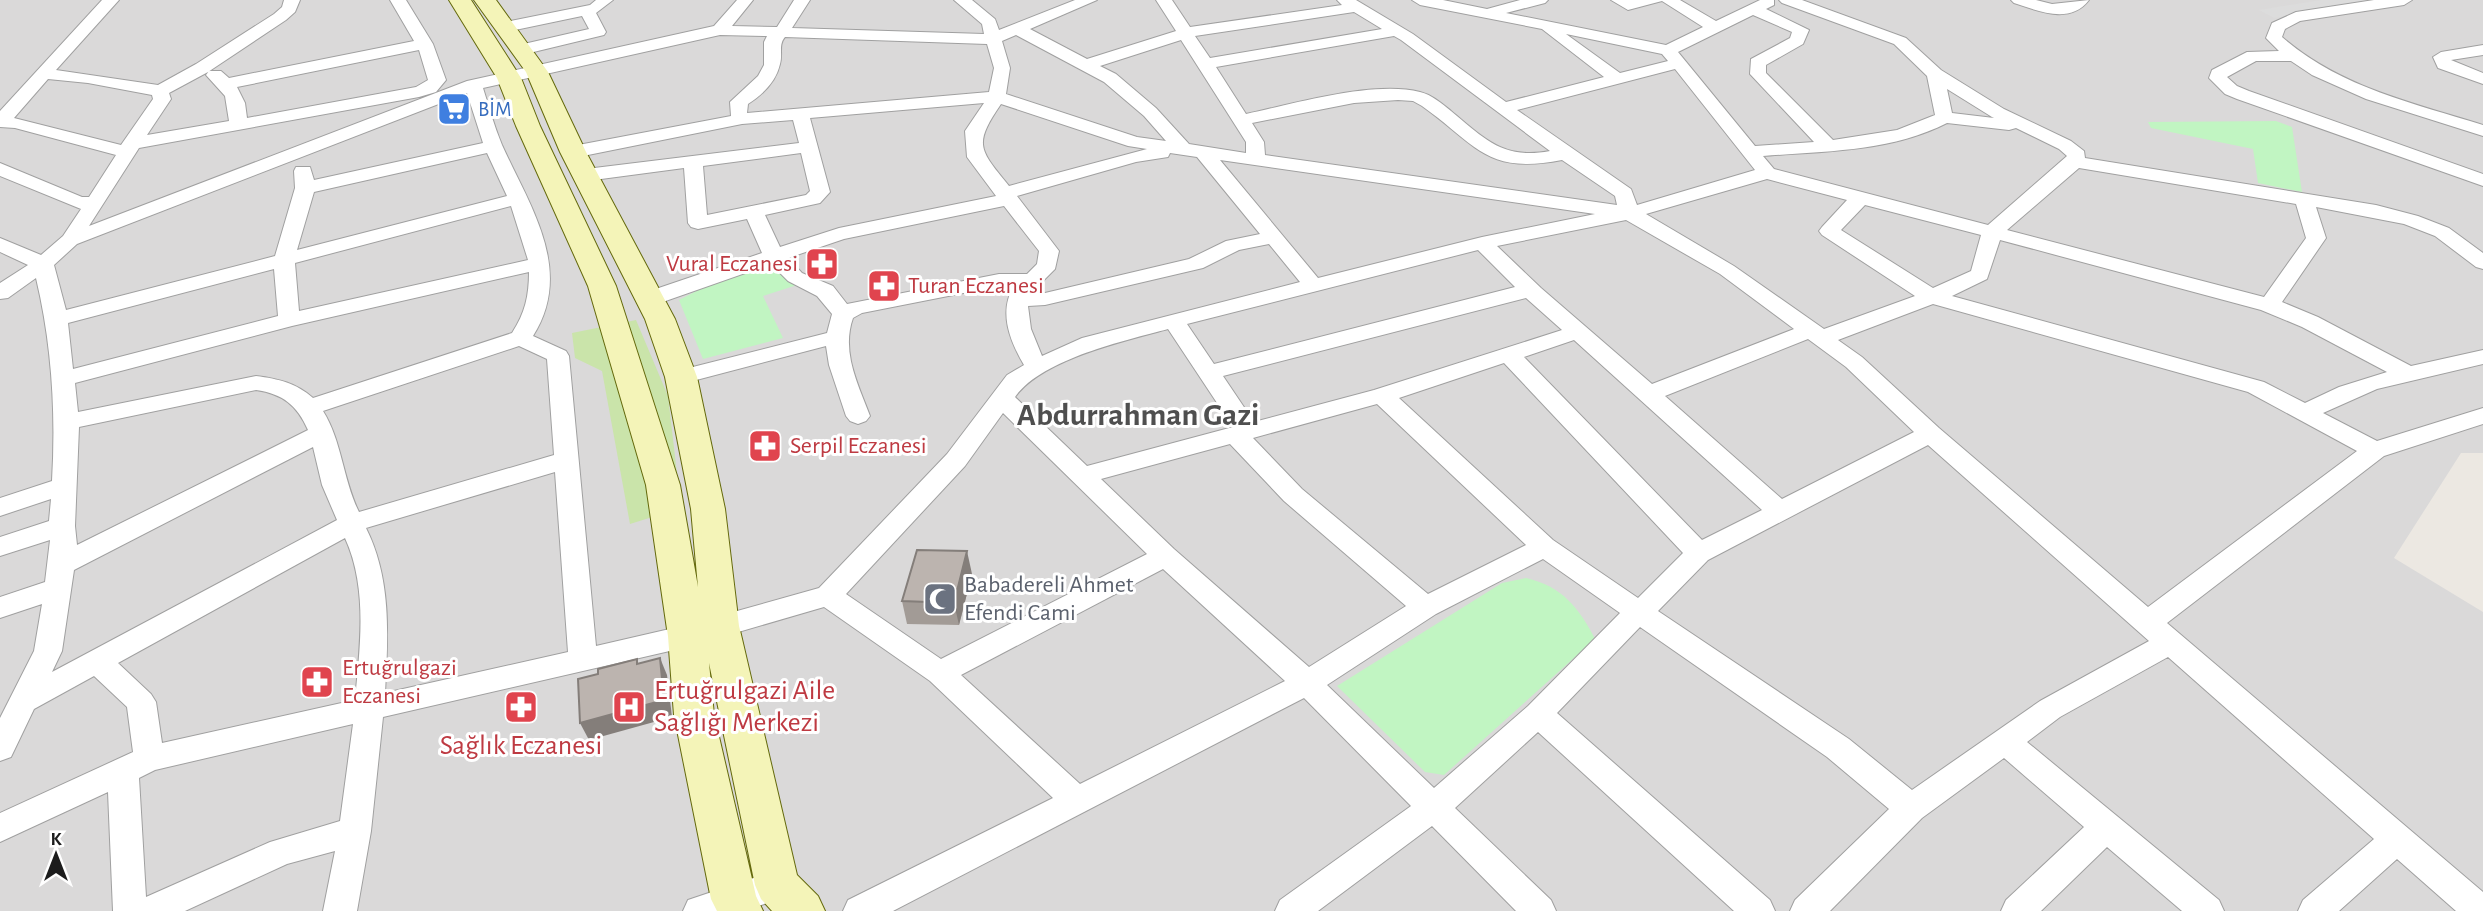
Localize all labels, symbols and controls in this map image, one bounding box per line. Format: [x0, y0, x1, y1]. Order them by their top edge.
supermarket icon: BİM [435, 90, 473, 128]
place label: BİM [478, 98, 511, 120]
pharmacy icon: Vural Eczanesi [803, 245, 841, 283]
place label: Vural Eczanesi [666, 252, 798, 276]
pharmacy icon: Turan Eczanesi [865, 267, 903, 305]
place label: Turan Eczanesi [908, 274, 1044, 298]
district label: Abdurrahman Gazi [1017, 399, 1259, 431]
pharmacy icon: Serpil Eczanesi [746, 427, 784, 465]
place label: Serpil Eczanesi [790, 434, 927, 458]
place label: Babadereli Ahmet Efendi Cami [964, 573, 1134, 625]
mosque icon: Babadereli Ahmet Efendi Cami [921, 580, 959, 618]
place label: Ertuğrulgazi Eczanesi [342, 656, 457, 708]
pharmacy icon: Ertuğrulgazi Eczanesi [298, 663, 336, 701]
place label: Ertuğrulgazi Aile Sağlığı Merkezi [654, 677, 835, 737]
pharmacy icon: Sağlık Eczanesi [502, 688, 540, 726]
hospital icon: Ertuğrulgazi Aile Sağlığı Merkezi [610, 688, 648, 726]
place label: Sağlık Eczanesi [440, 732, 602, 760]
north arrow [21, 820, 91, 890]
text: K [50, 830, 62, 849]

